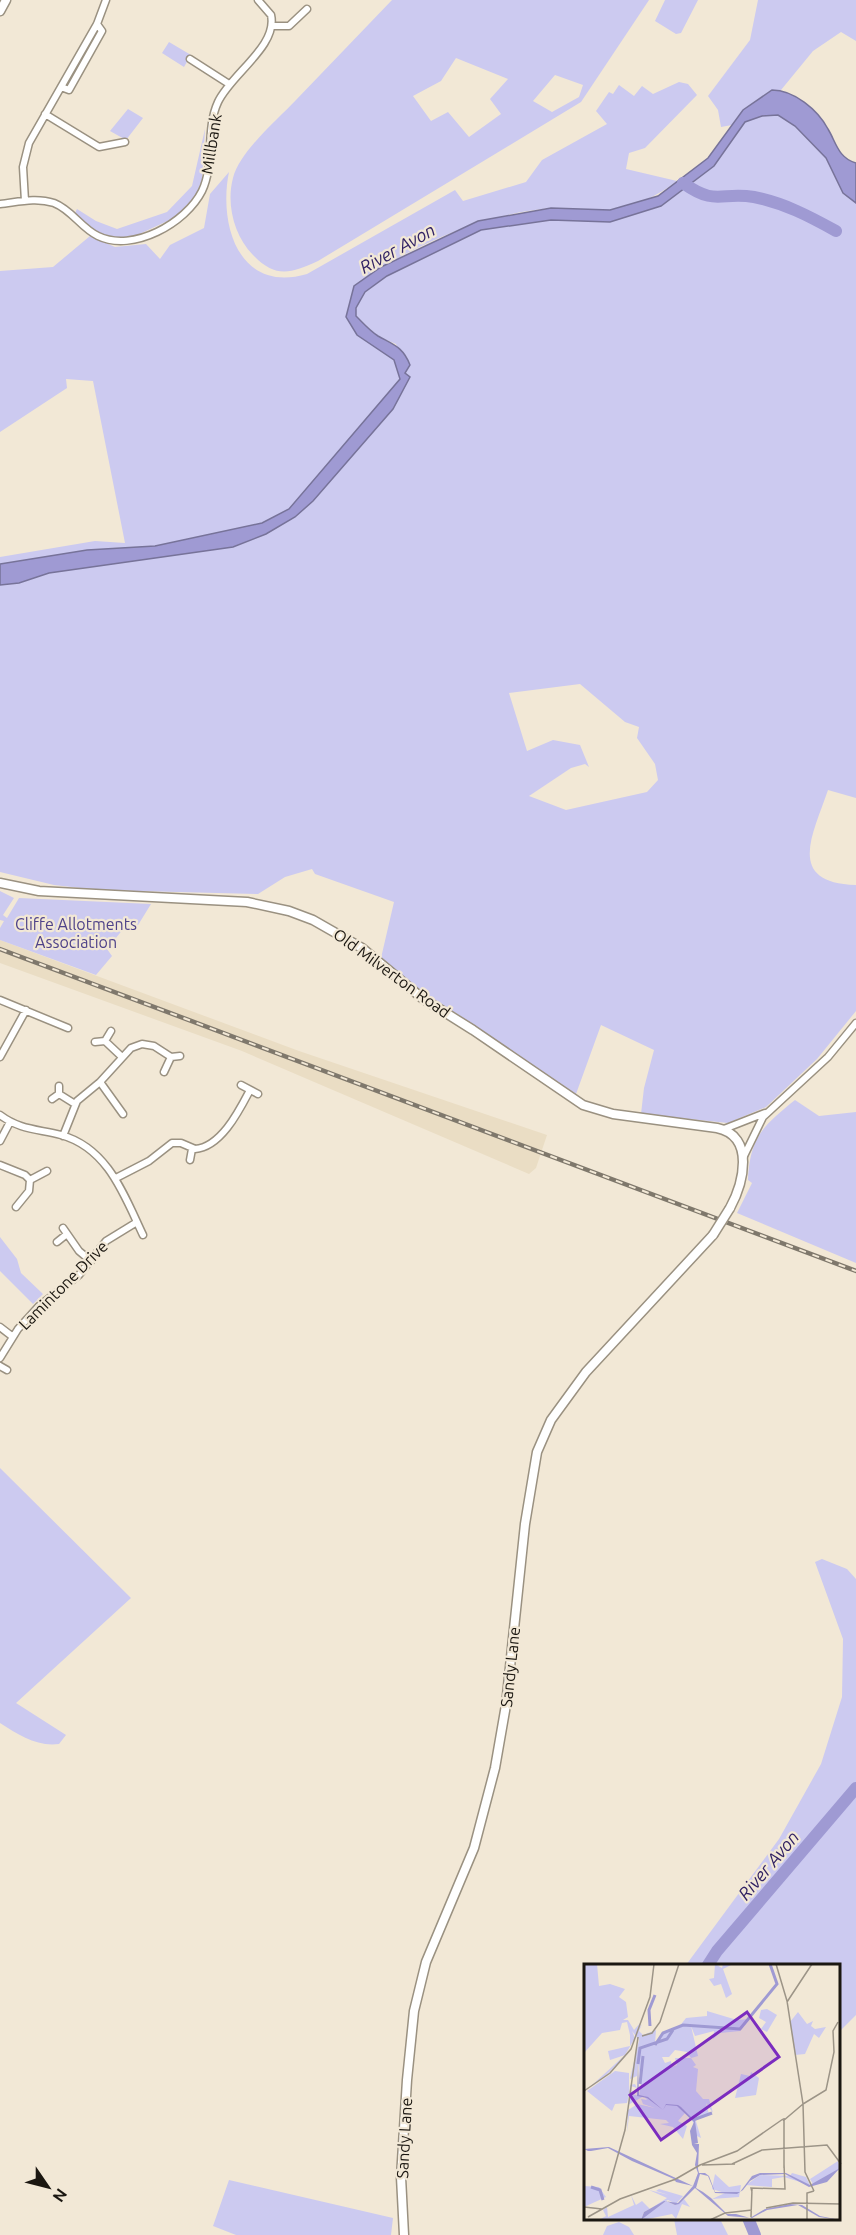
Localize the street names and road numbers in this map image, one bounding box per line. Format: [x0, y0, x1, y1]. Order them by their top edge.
street label: Millbank [197, 112, 225, 176]
street label: Old Milverton Road [330, 925, 454, 1021]
street label: Lamintone Drive [15, 1237, 111, 1333]
street label: Sandy Lane [497, 1626, 523, 1708]
street label: Sandy Lane [393, 2097, 415, 2179]

